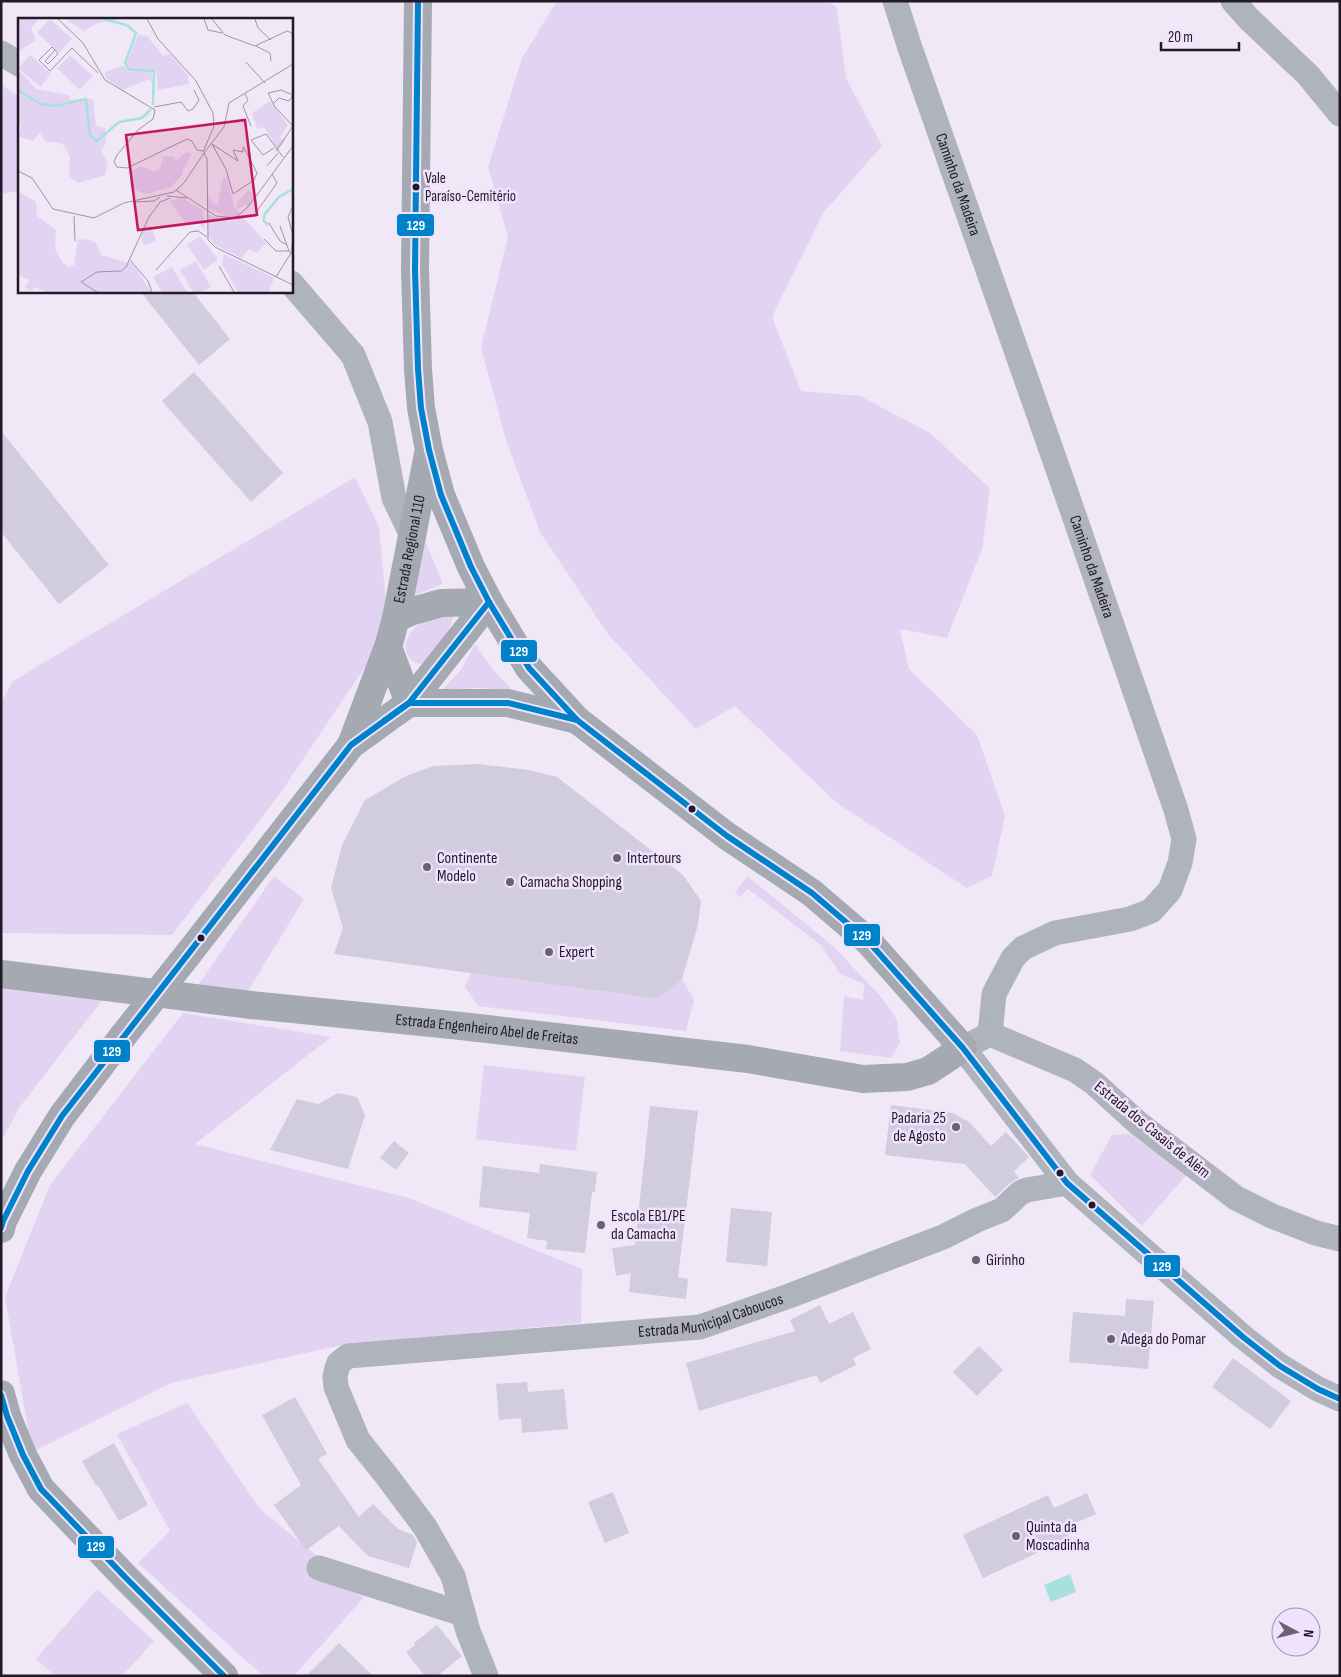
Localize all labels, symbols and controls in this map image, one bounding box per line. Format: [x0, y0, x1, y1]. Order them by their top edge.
inset map [18, 18, 292, 292]
scale bar [1161, 20, 1238, 52]
text: 20 m [1168, 28, 1193, 47]
street label: Caminho da Madeira [931, 131, 985, 238]
place label: Vale Paraíso-Cemitério [425, 169, 516, 206]
marker: Vale Paraíso-Cemitério [411, 182, 421, 192]
line badge: 129 [396, 213, 435, 237]
text: 129 [407, 217, 426, 234]
street label: Estrada Regional 110 [390, 493, 429, 605]
street label: Caminho da Madeira [1065, 513, 1118, 621]
line badge: 129 [500, 639, 538, 663]
text: 129 [510, 643, 529, 660]
unlabelled marker [687, 804, 697, 814]
place label: Continente Modelo [437, 849, 498, 886]
place label: Intertours [627, 849, 682, 868]
marker: Intertours [611, 852, 623, 864]
marker: Continente Modelo [421, 861, 433, 873]
place label: Camacha Shopping [520, 873, 622, 892]
marker: Camacha Shopping [504, 876, 516, 888]
line badge: 129 [843, 923, 881, 947]
text: 129 [853, 927, 872, 944]
unlabelled marker [196, 933, 206, 943]
place label: Expert [559, 943, 594, 962]
marker: Expert [543, 946, 555, 958]
street label: Estrada Engenheiro Abel de Freitas [394, 1010, 580, 1049]
line badge: 129 [93, 1039, 131, 1063]
text: 129 [103, 1043, 122, 1060]
street label: Estrada dos Casais de Além [1090, 1077, 1214, 1183]
place label: Padaria 25 de Agosto [891, 1109, 946, 1146]
marker: Padaria 25 de Agosto [950, 1121, 962, 1133]
unlabelled marker [1055, 1168, 1065, 1178]
unlabelled marker [1087, 1200, 1097, 1210]
place label: Escola EB1/PE da Camacha [611, 1207, 686, 1244]
marker: Escola EB1/PE da Camacha [595, 1219, 607, 1231]
place label: Girinho [986, 1251, 1025, 1270]
marker: Girinho [970, 1254, 982, 1266]
line badge: 129 [1143, 1254, 1181, 1278]
text: 129 [1153, 1258, 1172, 1275]
street label: Estrada Municipal Caboucos [637, 1289, 786, 1342]
place label: Adega do Pomar [1120, 1330, 1206, 1349]
marker: Adega do Pomar [1105, 1333, 1117, 1345]
place label: Quinta da Moscadinha [1026, 1518, 1090, 1555]
marker: Quinta da Moscadinha [1010, 1530, 1022, 1542]
line badge: 129 [77, 1535, 115, 1559]
text: 129 [87, 1538, 106, 1555]
north arrow [1271, 1607, 1321, 1657]
text: N [1300, 1629, 1317, 1638]

